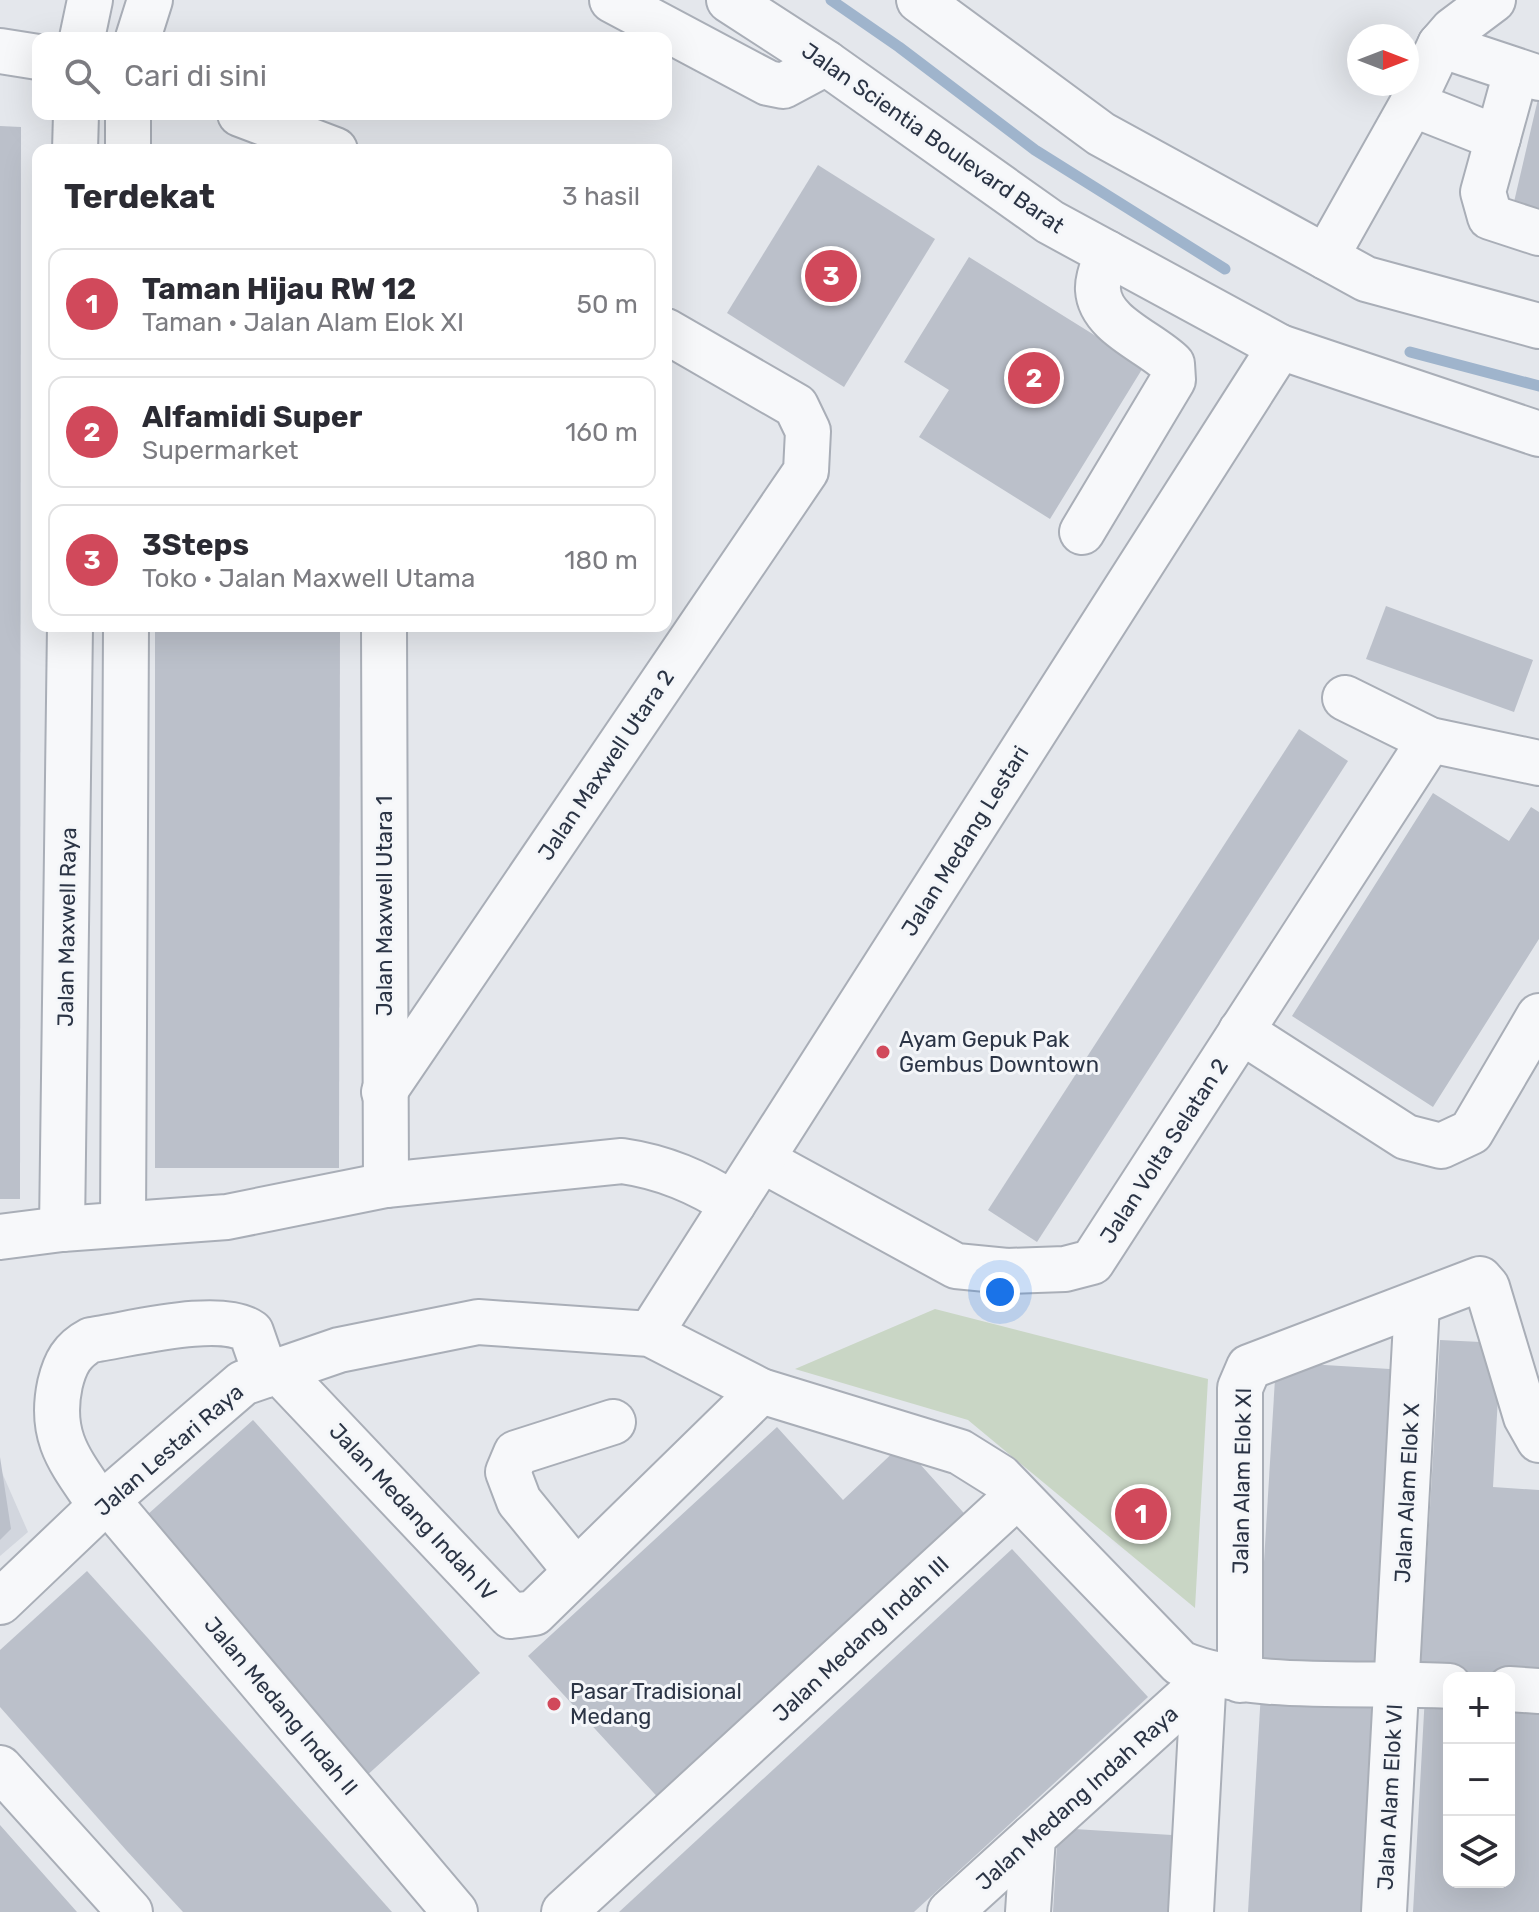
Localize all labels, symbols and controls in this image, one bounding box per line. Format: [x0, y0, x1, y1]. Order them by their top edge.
north arrow [1347, 24, 1419, 96]
search box [32, 32, 672, 120]
street label: Jalan Scientia Boulevard Barat [797, 37, 1070, 239]
icon: search [60, 54, 104, 98]
text: Cari di sini [124, 58, 267, 94]
text: Terdekat [64, 176, 215, 217]
text: 3 hasil [562, 181, 640, 212]
pin: 3 [805, 246, 857, 306]
text: Taman Hijau RW 12 [142, 271, 416, 307]
text: 1 [86, 289, 98, 320]
text: 50 m [577, 289, 638, 320]
text: Taman · Jalan Alam Elok XI [142, 307, 464, 338]
pin: 2 [1008, 348, 1060, 408]
text: Alfamidi Super [142, 399, 362, 435]
text: 2 [84, 417, 100, 448]
text: 160 m [565, 417, 638, 448]
text: Supermarket [142, 435, 299, 466]
text: 3Steps [142, 527, 249, 563]
text: 3 [83, 545, 101, 576]
text: 180 m [564, 545, 638, 576]
text: Toko · Jalan Maxwell Utama [142, 563, 475, 594]
street label: Jalan Maxwell Utara 2 [532, 665, 680, 865]
street label: Jalan Medang Lestari [895, 741, 1035, 941]
street label: Jalan Maxwell Utara 1 [371, 796, 398, 1016]
street label: Jalan Maxwell Raya [52, 827, 82, 1027]
place label: Ayam Gepuk Pak Gembus Downtown [899, 1026, 1099, 1078]
marker: Ayam Gepuk Pak Gembus Downtown [874, 1043, 892, 1061]
street label: Jalan Volta Selatan 2 [1094, 1054, 1234, 1248]
your location [980, 1272, 1020, 1312]
street label: Jalan Lestari Raya [89, 1378, 249, 1522]
street label: Jalan Alam Elok XI [1227, 1387, 1257, 1575]
street label: Jalan Alam Elok X [1389, 1402, 1425, 1584]
street label: Jalan Medang Indah IV [324, 1418, 502, 1606]
pin: 1 [1115, 1484, 1167, 1544]
street label: Jalan Medang Indah III [768, 1551, 954, 1727]
street label: Jalan Medang Indah II [199, 1611, 363, 1801]
map controls [1443, 1672, 1515, 1888]
button: + [1443, 1672, 1515, 1744]
place label: Pasar Tradisional Medang [570, 1678, 742, 1730]
marker: Pasar Tradisional Medang [545, 1695, 563, 1713]
street label: Jalan Medang Indah Raya [970, 1700, 1184, 1896]
street label: Jalan Alam Elok VI [1372, 1703, 1408, 1891]
button: − [1443, 1744, 1515, 1816]
button: layers [1443, 1816, 1515, 1888]

